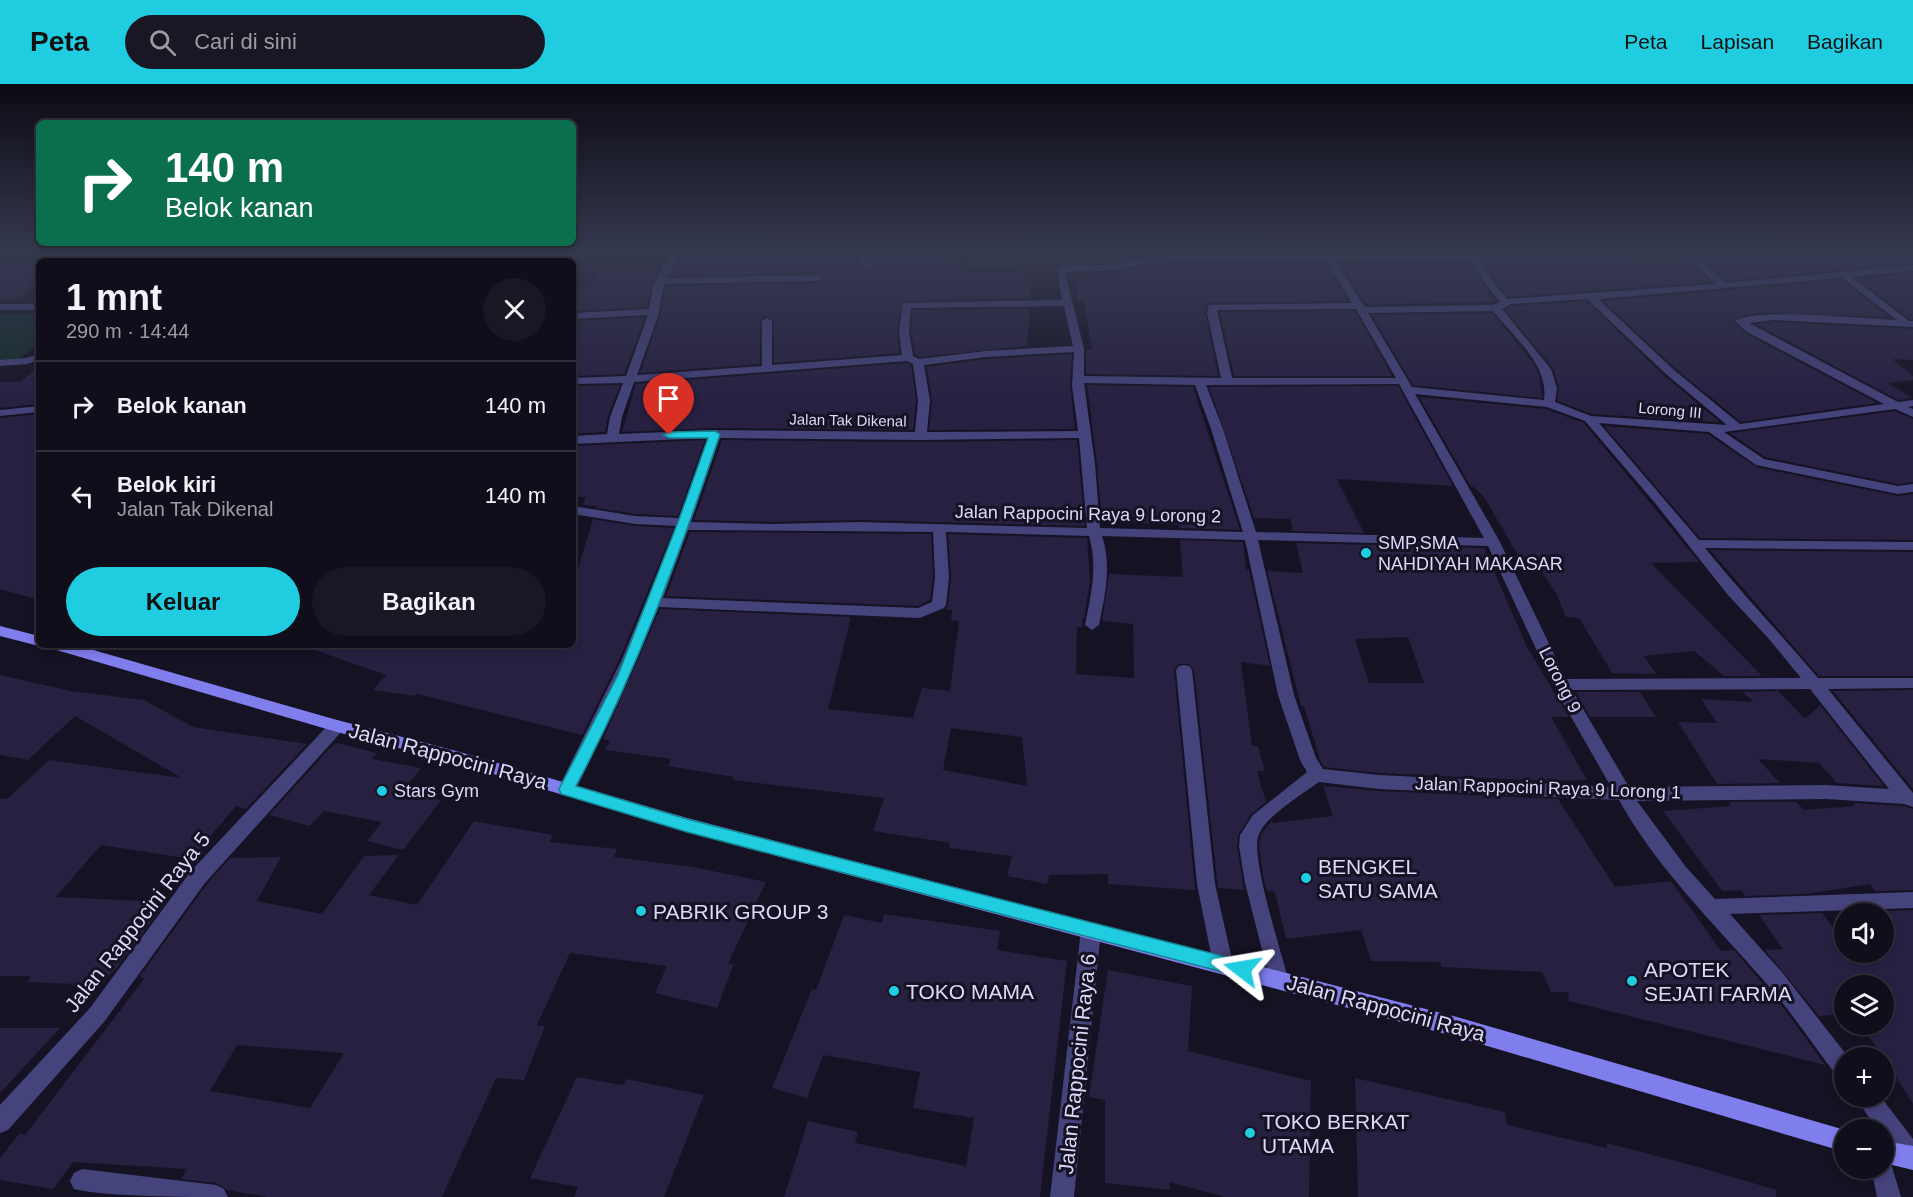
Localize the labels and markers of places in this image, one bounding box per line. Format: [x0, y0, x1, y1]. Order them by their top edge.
pin [643, 373, 694, 435]
place label: SMP,SMA NAHDIYAH MAKASAR [1378, 533, 1563, 574]
marker: SMP,SMA NAHDIYAH MAKASAR [1359, 546, 1373, 560]
place label: Stars Gym [394, 781, 479, 801]
marker: Stars Gym [375, 784, 389, 798]
place label: BENGKEL SATU SAMA [1318, 855, 1438, 902]
marker: BENGKEL SATU SAMA [1299, 871, 1313, 885]
place label: PABRIK GROUP 3 [653, 900, 828, 923]
marker: PABRIK GROUP 3 [634, 904, 648, 918]
place label: APOTEK SEJATI FARMA [1644, 958, 1792, 1005]
marker: APOTEK SEJATI FARMA [1625, 974, 1639, 988]
place label: TOKO MAMA [906, 980, 1034, 1003]
marker: TOKO MAMA [887, 984, 901, 998]
place label: TOKO BERKAT UTAMA [1262, 1110, 1410, 1157]
marker: TOKO BERKAT UTAMA [1243, 1126, 1257, 1140]

